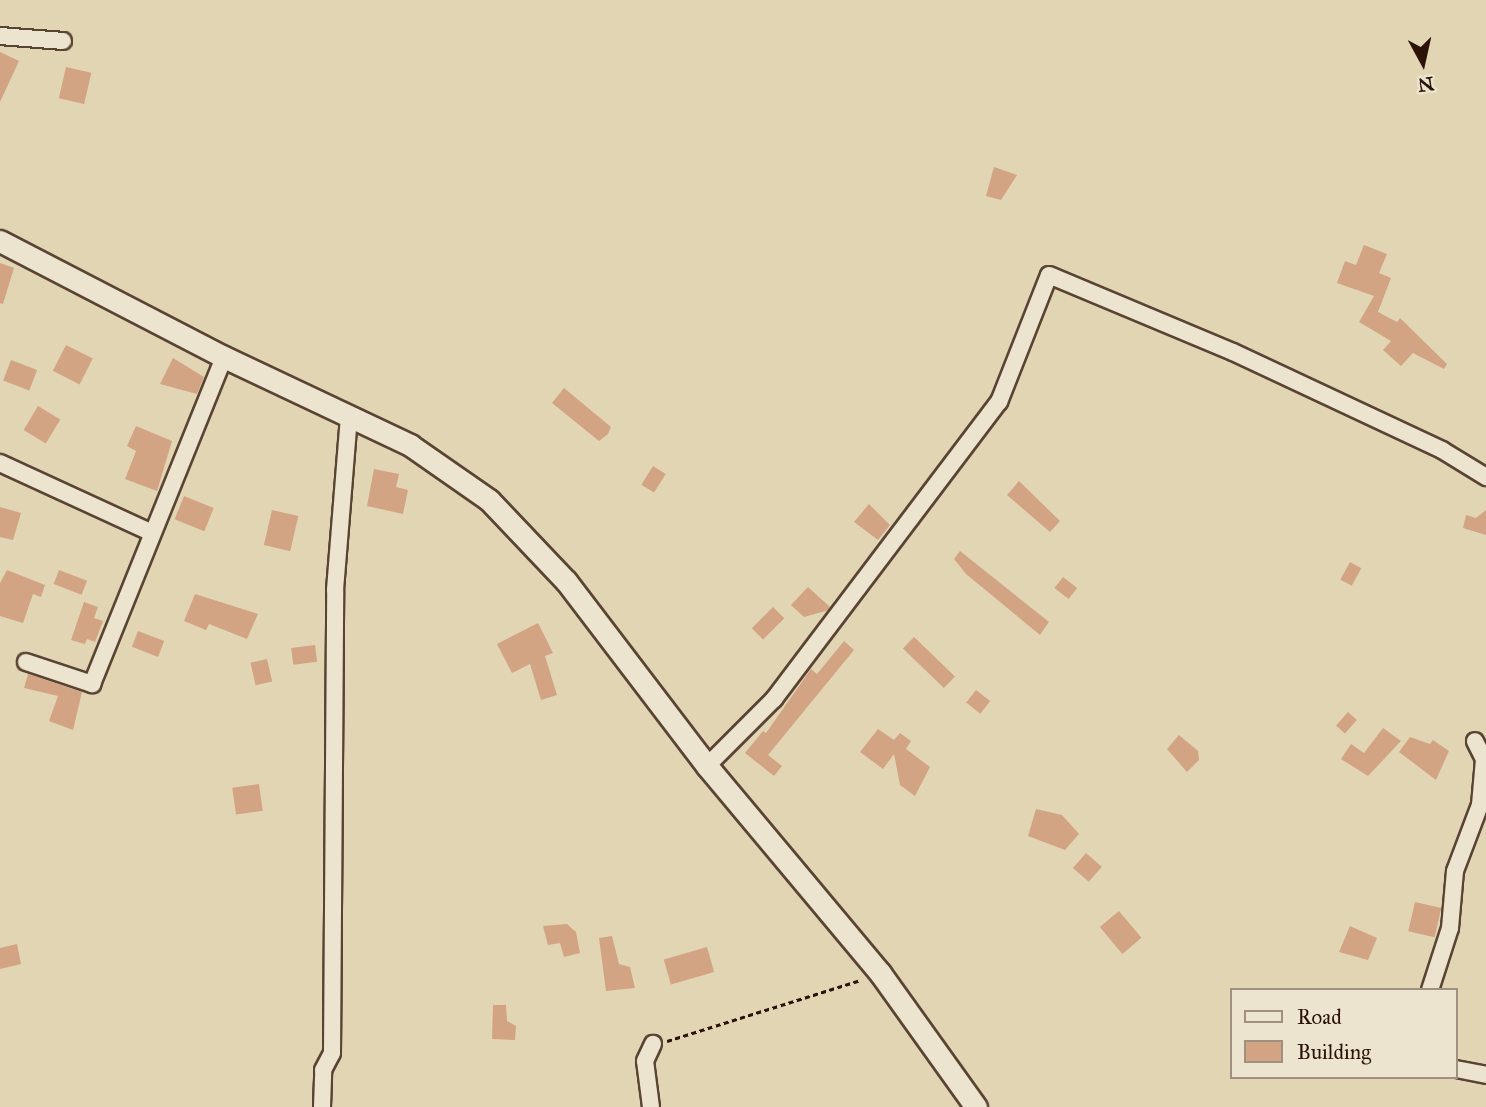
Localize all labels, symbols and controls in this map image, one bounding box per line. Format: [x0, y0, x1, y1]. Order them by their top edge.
north arrow [1388, 28, 1458, 98]
text: N [1416, 72, 1436, 97]
legend [1230, 988, 1458, 1079]
text: Road [1297, 1004, 1342, 1030]
text: Building [1297, 1039, 1371, 1065]

